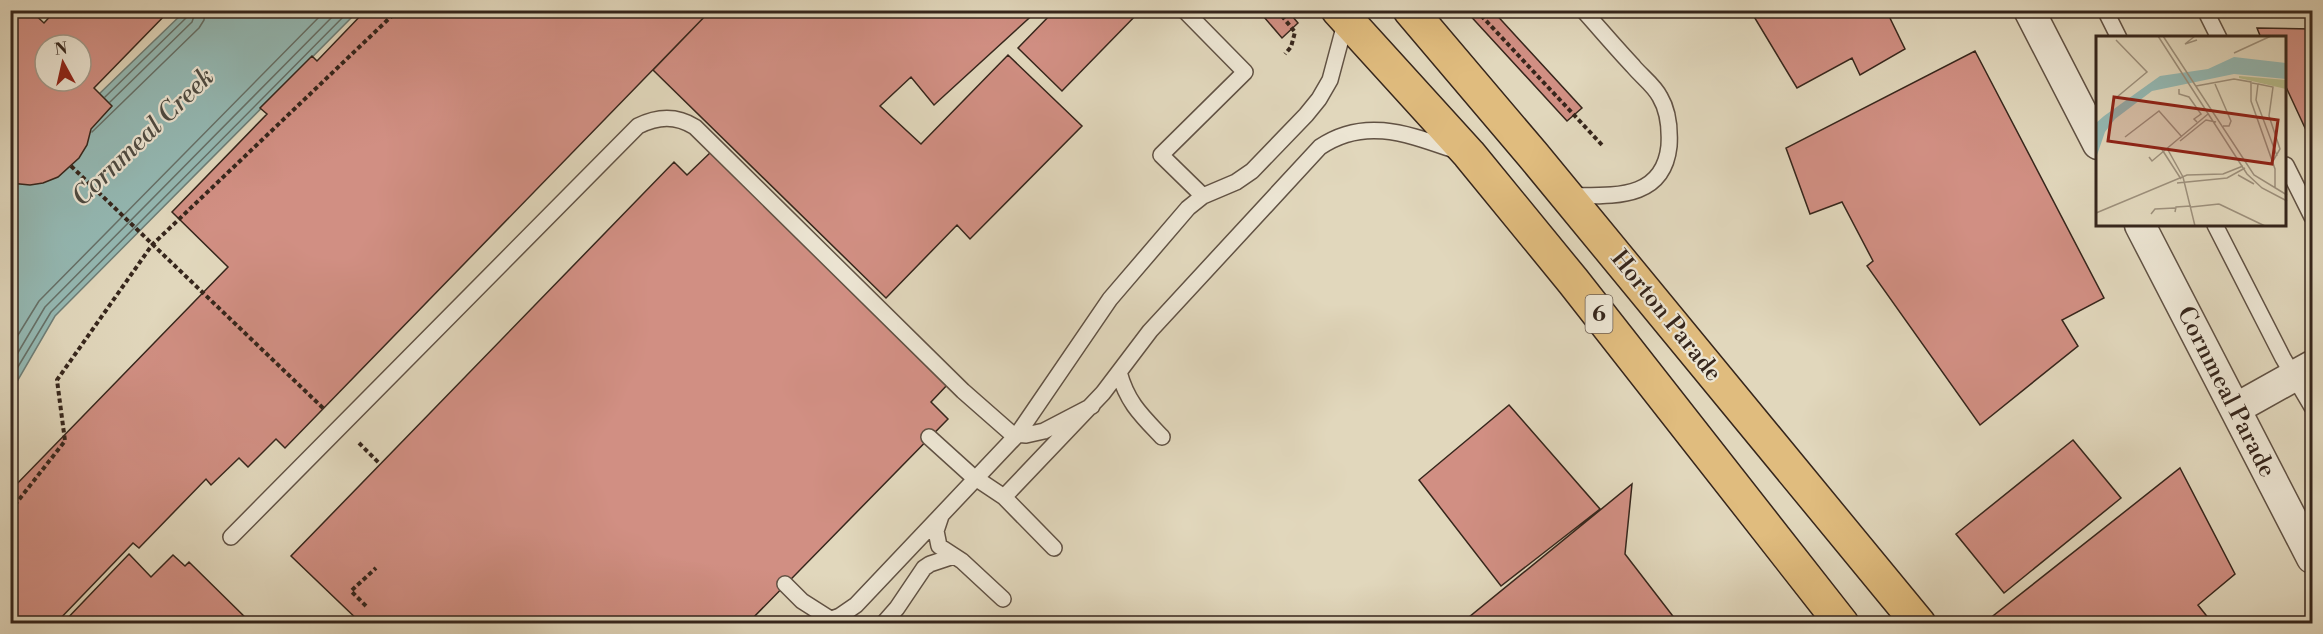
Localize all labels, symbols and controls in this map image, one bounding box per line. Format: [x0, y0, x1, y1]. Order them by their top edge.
north arrow [33, 33, 93, 93]
inset map [2096, 36, 2287, 226]
text: N [53, 38, 69, 60]
water label: Cornmeal Creek [65, 61, 221, 213]
street label: Horton Parade [1604, 244, 1728, 388]
road number: 6 [1586, 295, 1612, 333]
street label: Cornmeal Parade [2170, 301, 2282, 483]

